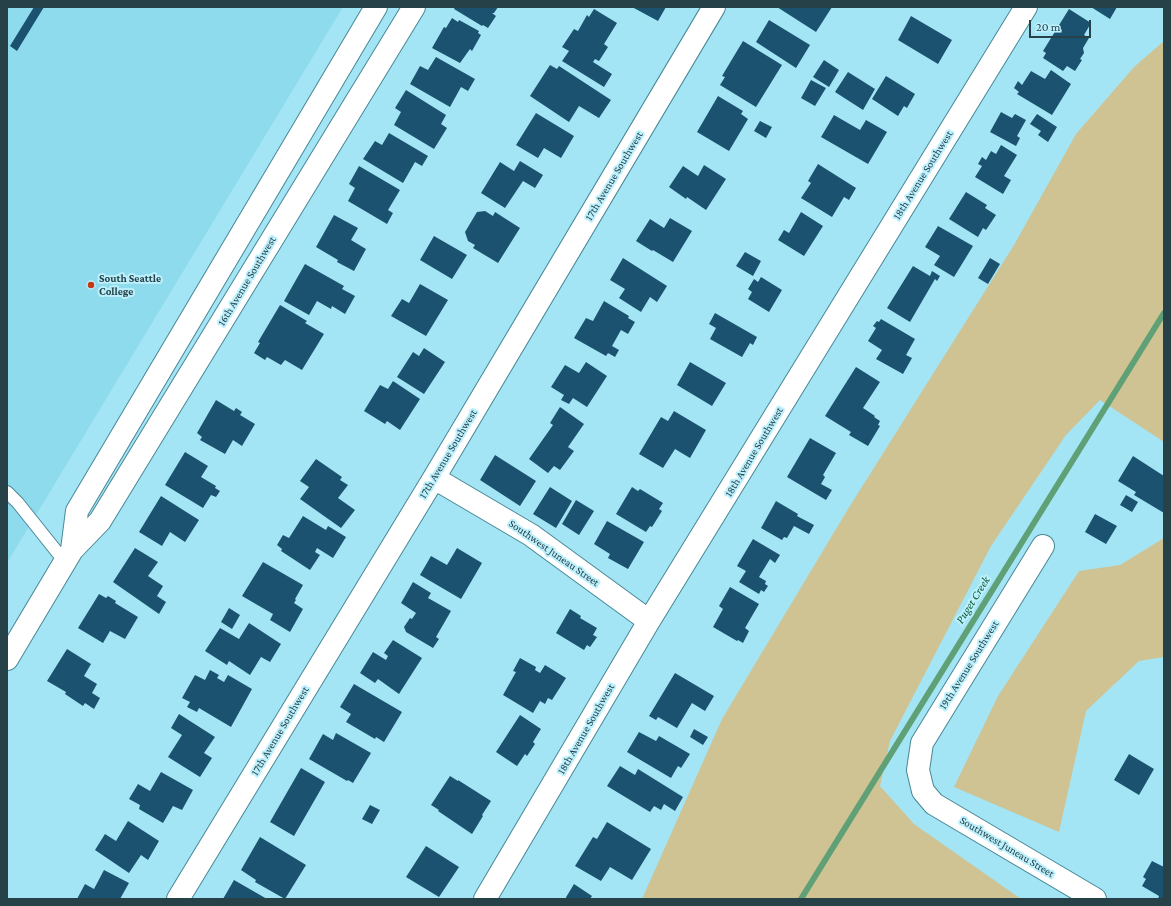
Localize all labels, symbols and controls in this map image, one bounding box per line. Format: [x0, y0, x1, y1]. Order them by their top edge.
scale bar [1031, 12, 1093, 38]
text: 20 m [1036, 20, 1060, 34]
street label: 18th Avenue Southwest [890, 128, 956, 222]
street label: 17th Avenue Southwest [582, 129, 646, 223]
street label: 16th Avenue Southwest [215, 234, 279, 328]
place label: South Seattle College [99, 272, 161, 298]
marker: South Seattle College [86, 280, 96, 290]
street label: 18th Avenue Southwest [722, 405, 786, 499]
street label: 17th Avenue Southwest [416, 407, 480, 501]
street label: Southwest Juneau Street [506, 517, 602, 589]
water label: Puget Creek [953, 574, 993, 626]
street label: 19th Avenue Southwest [936, 618, 1002, 712]
street label: 18th Avenue Southwest [555, 681, 617, 777]
street label: 17th Avenue Southwest [248, 684, 312, 778]
street label: Southwest Juneau Street [958, 814, 1056, 880]

